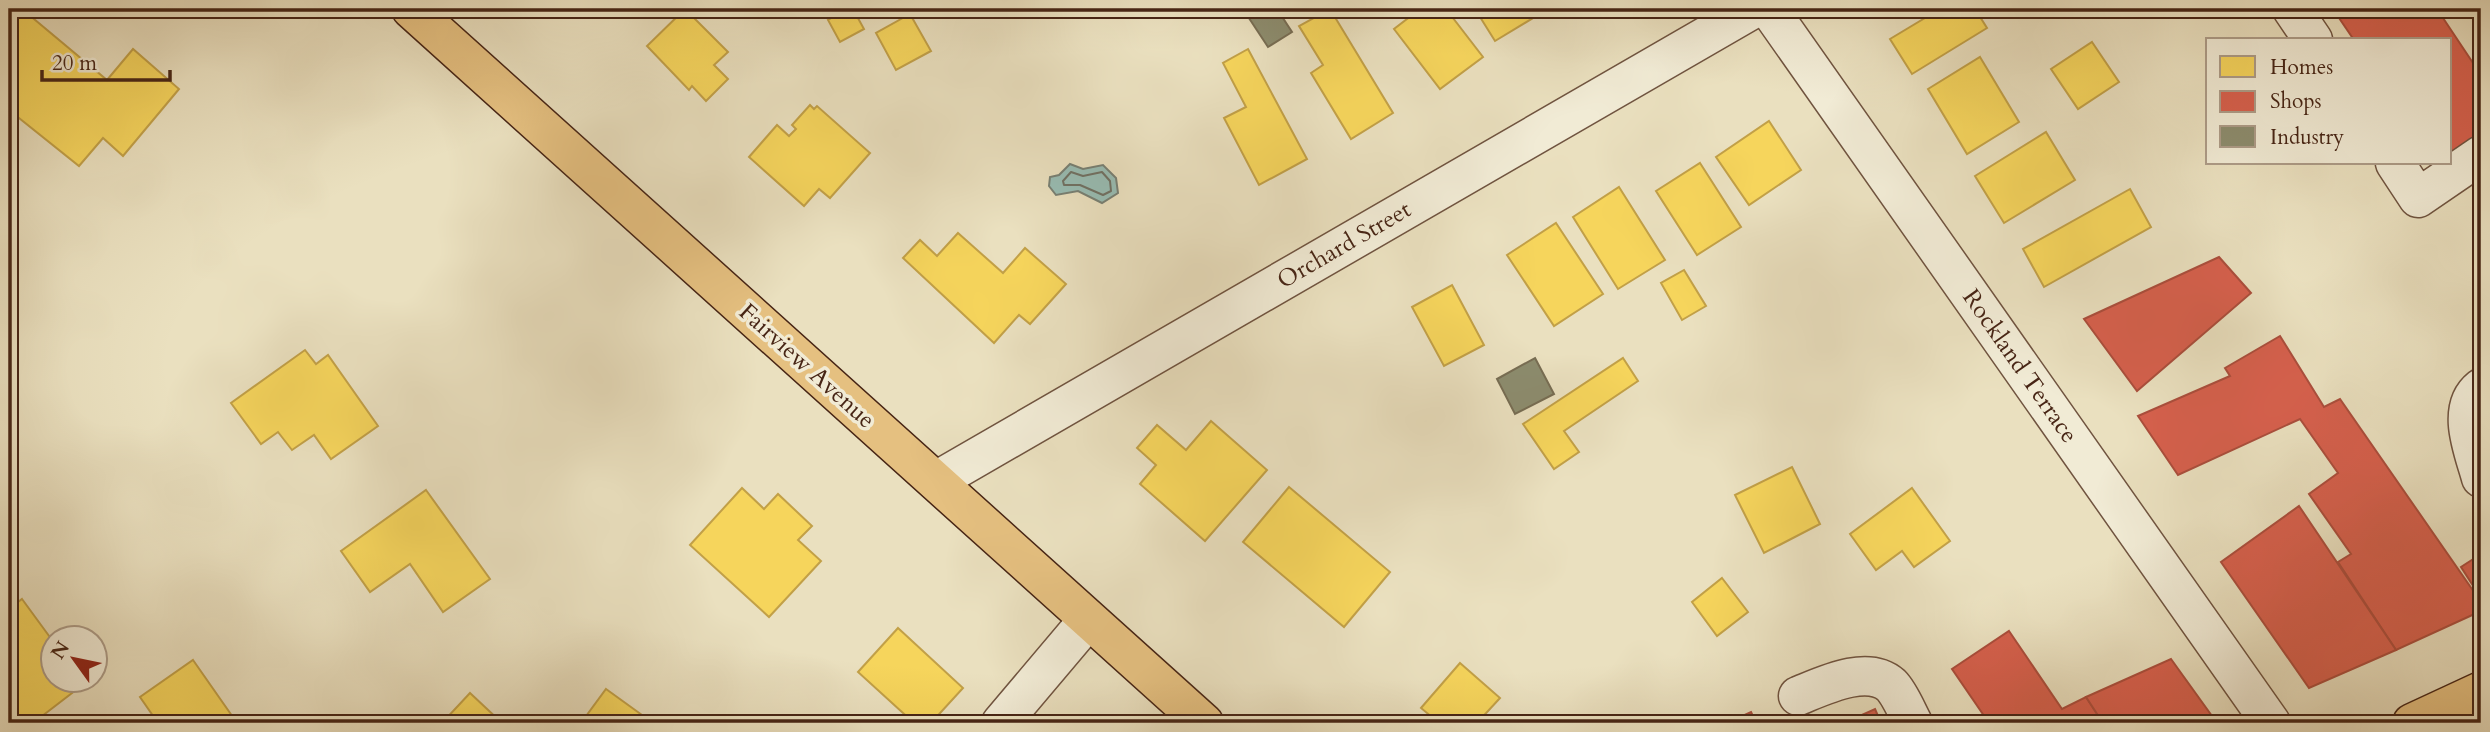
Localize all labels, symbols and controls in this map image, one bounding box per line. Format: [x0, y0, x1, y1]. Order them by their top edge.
scale bar [42, 38, 170, 82]
legend [2206, 38, 2452, 164]
text: 20 m [52, 49, 97, 78]
text: Homes [2270, 53, 2333, 82]
text: Shops [2270, 87, 2322, 116]
text: Industry [2270, 123, 2344, 152]
street label: Orchard Street [1271, 193, 1417, 297]
street label: Rockland Terrace [1955, 282, 2085, 450]
street label: Fairview Avenue [732, 296, 882, 436]
north arrow [38, 624, 108, 694]
text: N [45, 636, 76, 664]

